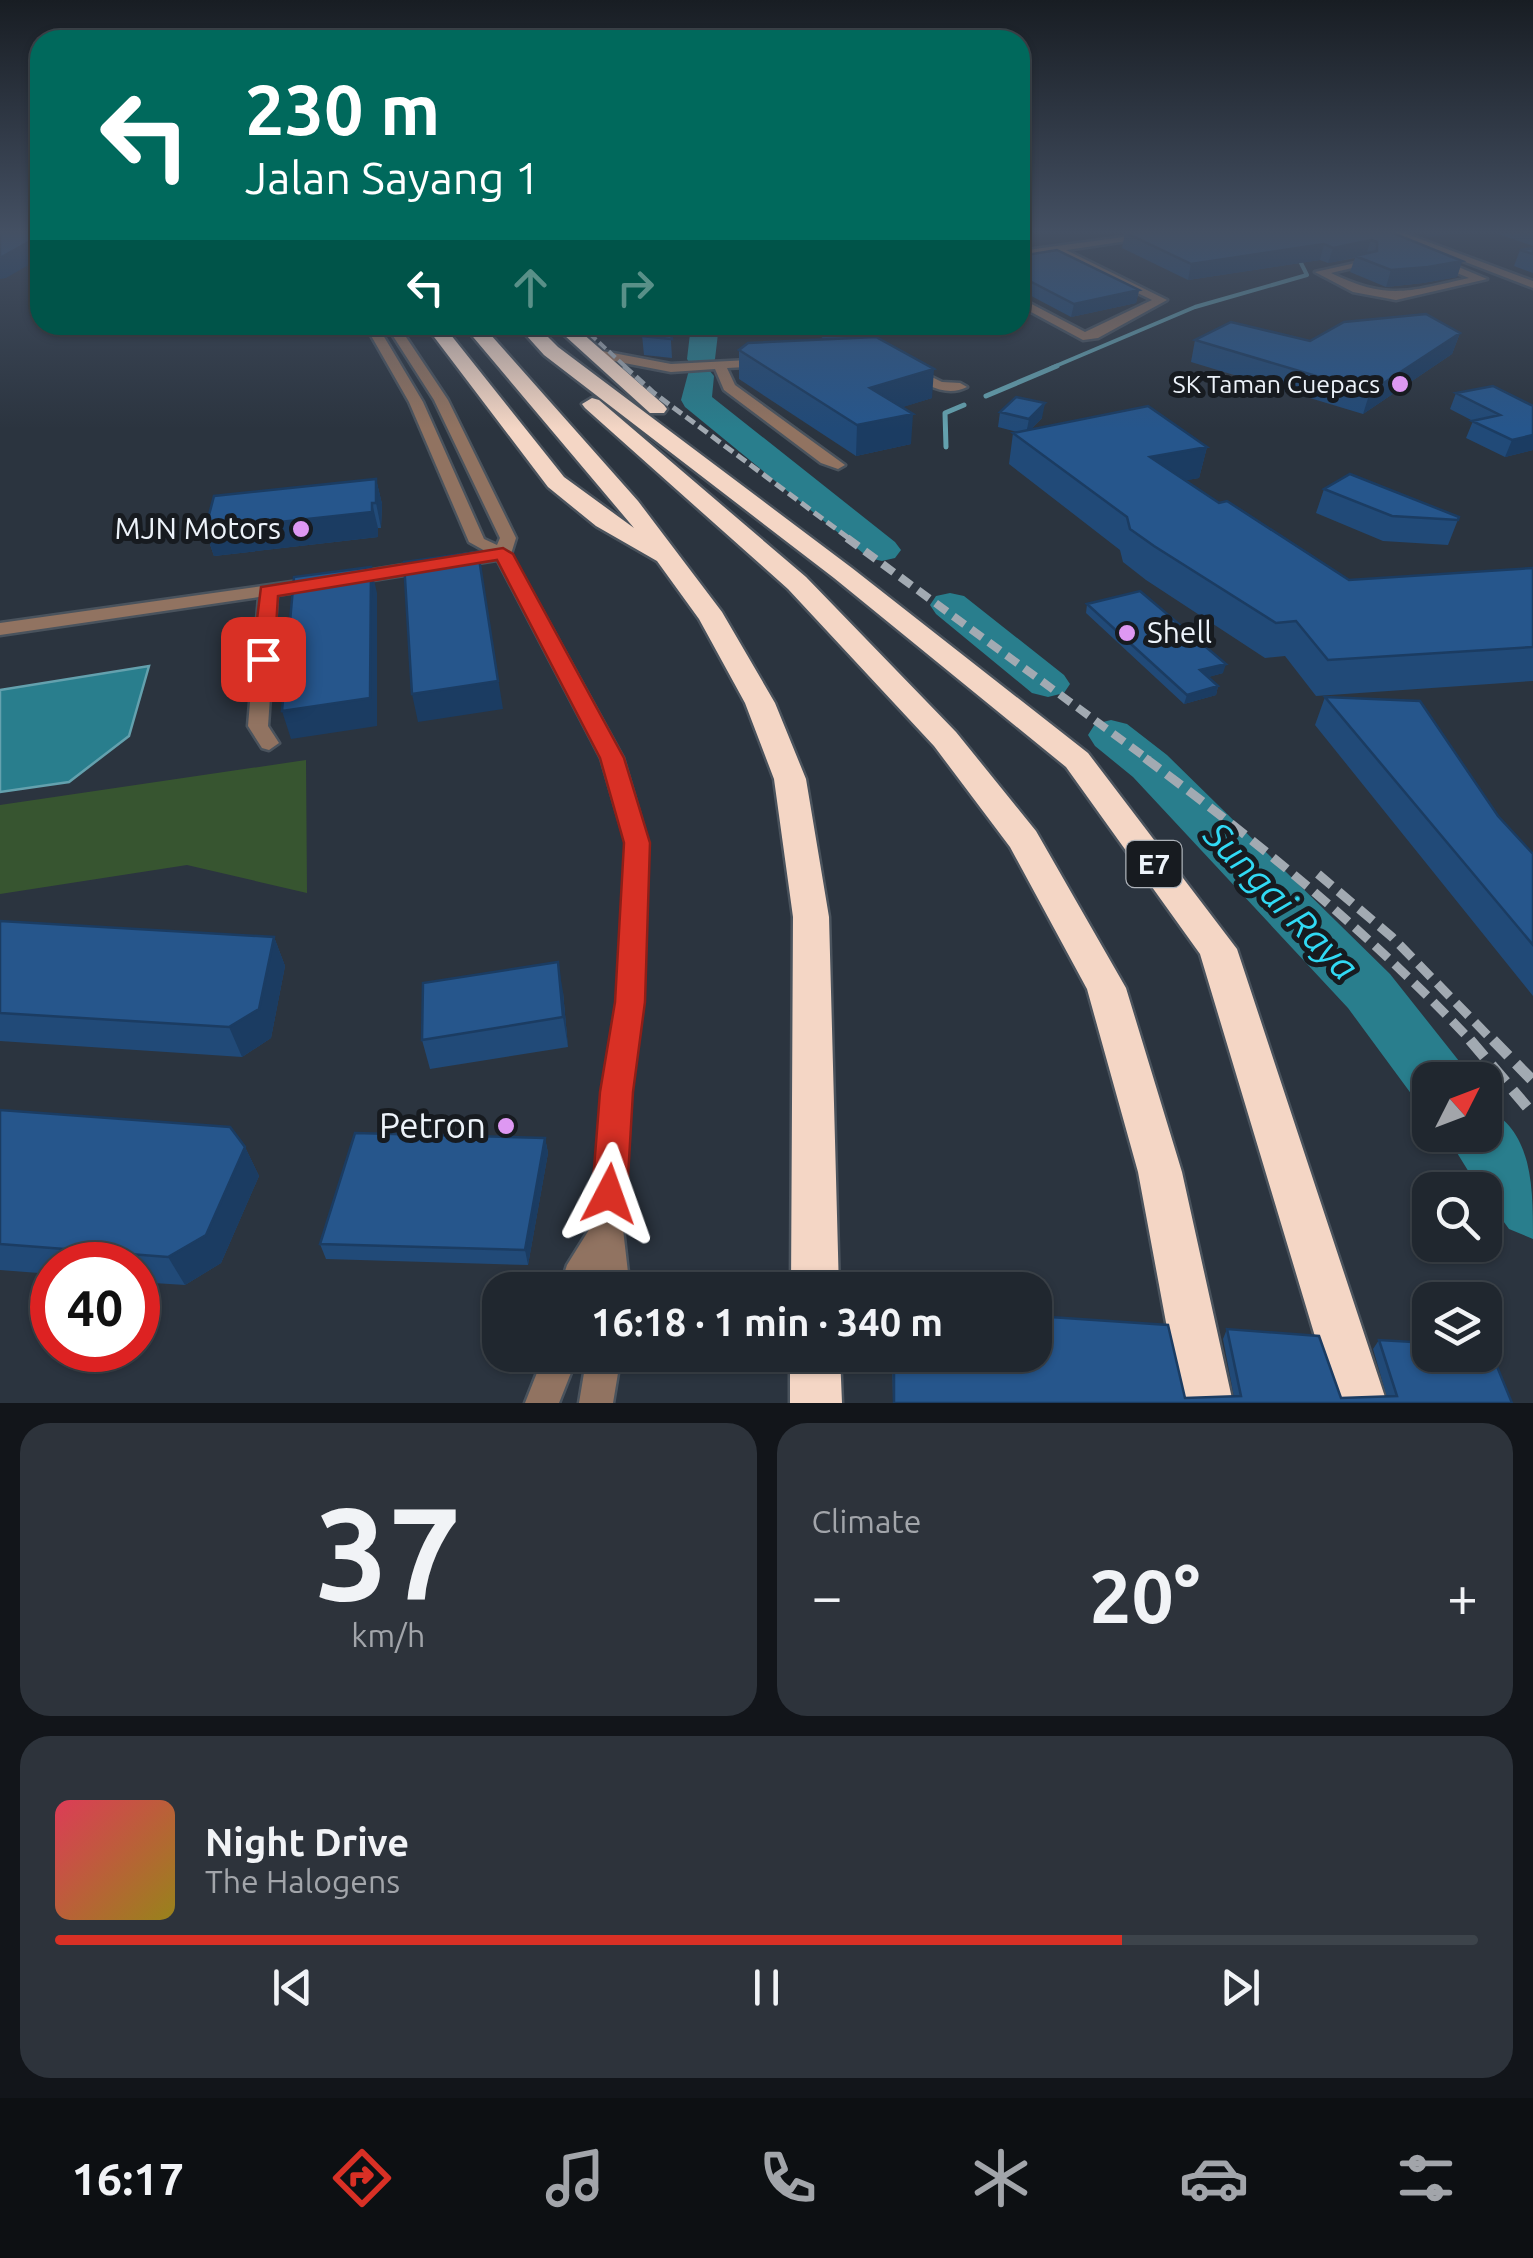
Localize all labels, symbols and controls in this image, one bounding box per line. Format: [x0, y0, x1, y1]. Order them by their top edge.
icon: left [80, 70, 210, 200]
text: 230 m [245, 70, 440, 148]
text: Jalan Sayang 1 [245, 152, 540, 203]
icon: left [398, 260, 453, 315]
icon: ahead [503, 260, 558, 315]
icon: right [608, 260, 663, 315]
place label: SK Taman Cuepacs [1173, 370, 1380, 398]
marker: SK Taman Cuepacs [1389, 373, 1411, 395]
place label: MJN Motors [115, 511, 281, 545]
marker: MJN Motors [290, 518, 312, 540]
place label: Shell [1147, 615, 1212, 649]
pin [221, 617, 306, 702]
marker: Shell [1116, 622, 1138, 644]
icon: arrive [236, 632, 291, 687]
water label: Sungai Raya [1196, 812, 1367, 988]
road number: E7 [1126, 841, 1182, 887]
north arrow [1412, 1062, 1502, 1152]
map controls [1412, 1062, 1502, 1372]
place label: Petron [379, 1105, 486, 1145]
marker: Petron [495, 1115, 517, 1137]
position arrow [557, 1142, 661, 1246]
button: search [1412, 1172, 1502, 1262]
speed limit sign: 40 [30, 1242, 160, 1372]
button: layers [1412, 1282, 1502, 1372]
text: 16:18 · 1 min · 340 m [591, 1301, 943, 1343]
text: 37 [315, 1479, 462, 1625]
text: Climate [812, 1503, 922, 1539]
text: 20° [1089, 1553, 1200, 1637]
text: − [812, 1565, 843, 1626]
text: + [1447, 1565, 1478, 1626]
text: km/h [351, 1617, 425, 1653]
text: Night Drive [205, 1821, 409, 1863]
text: The Halogens [205, 1863, 400, 1899]
icon: previous [265, 1960, 320, 2015]
icon: pause [739, 1960, 794, 2015]
icon: next [1213, 1960, 1268, 2015]
icon: directions [327, 2143, 397, 2213]
icon: music [540, 2143, 610, 2213]
icon: phone [753, 2143, 823, 2213]
icon: climate [966, 2143, 1036, 2213]
icon: car [1179, 2143, 1249, 2213]
icon: filters [1391, 2143, 1461, 2213]
text: 16:17 [71, 2153, 184, 2204]

